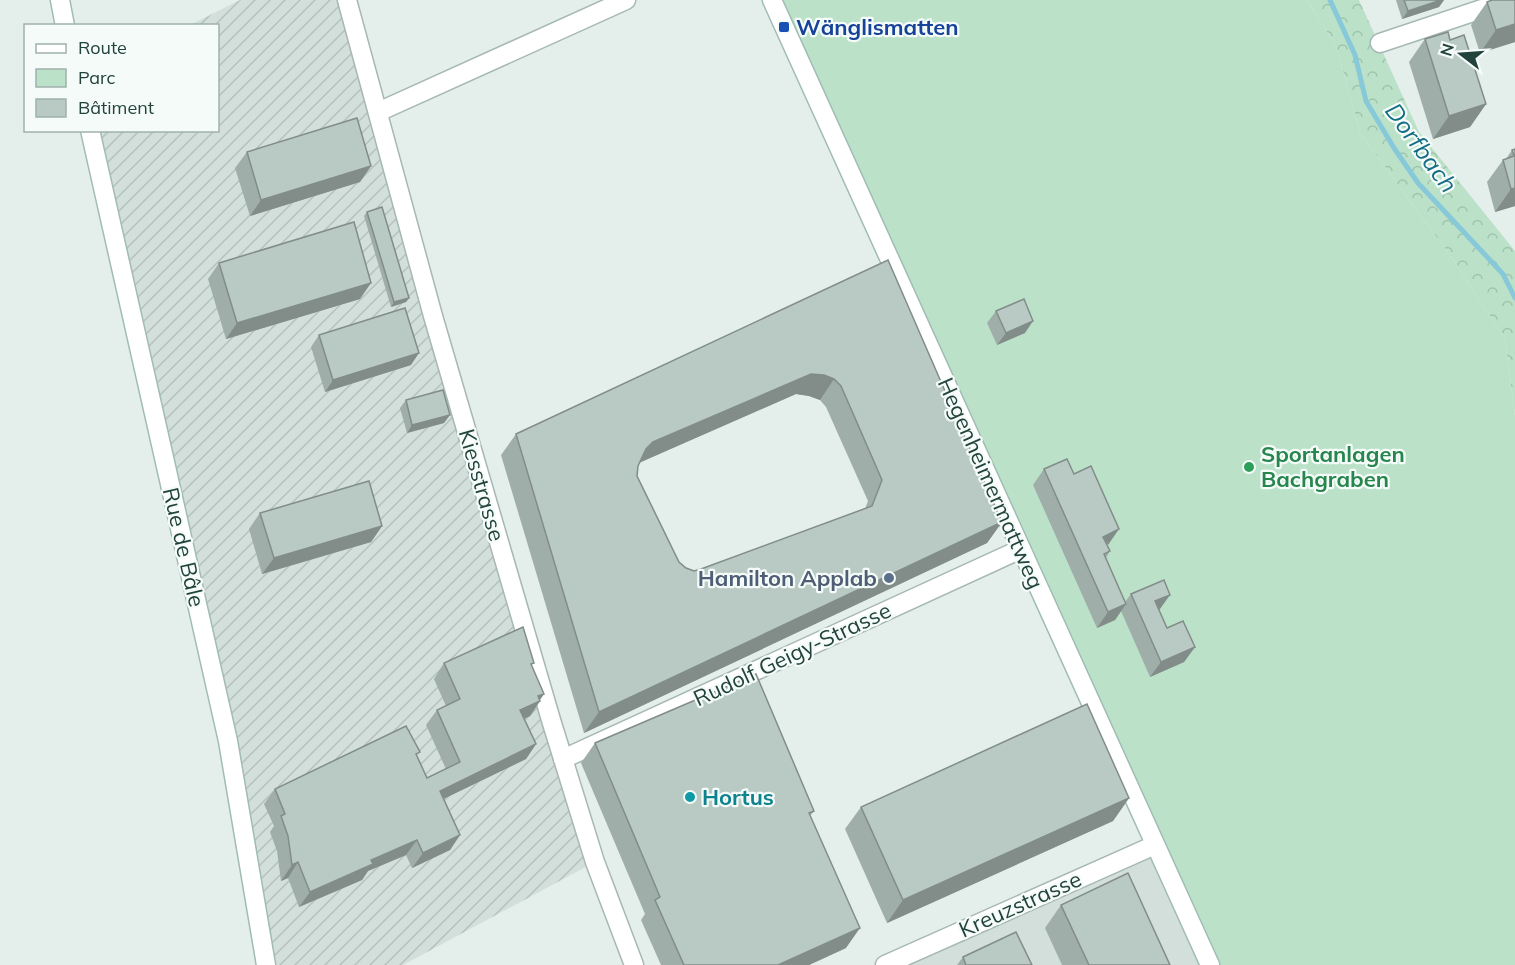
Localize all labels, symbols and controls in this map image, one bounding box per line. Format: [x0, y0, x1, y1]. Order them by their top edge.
place label: Wänglismatten [796, 13, 958, 41]
marker: Wänglismatten [777, 20, 791, 34]
legend [24, 24, 219, 132]
north arrow [1431, 24, 1491, 84]
text: Route [78, 36, 127, 59]
text: N [1435, 41, 1458, 58]
text: Parc [78, 66, 116, 89]
text: Bâtiment [78, 96, 154, 119]
water label: Dorfbach [1379, 97, 1464, 198]
street label: Hegenheimermattweg [932, 373, 1050, 593]
street label: Kiesstrasse [453, 426, 511, 544]
place label: Sportanlagen Bachgraben [1261, 440, 1405, 493]
marker: Sportanlagen Bachgraben [1242, 460, 1256, 474]
street label: Rue de Bâle [157, 484, 211, 610]
place label: Hamilton Applab [698, 564, 877, 592]
marker: Hamilton Applab [882, 571, 896, 585]
street label: Rudolf Geigy-Strasse [689, 596, 895, 712]
place label: Hortus [702, 783, 774, 811]
marker: Hortus [683, 790, 697, 804]
street label: Kreuzstrasse [954, 865, 1086, 943]

